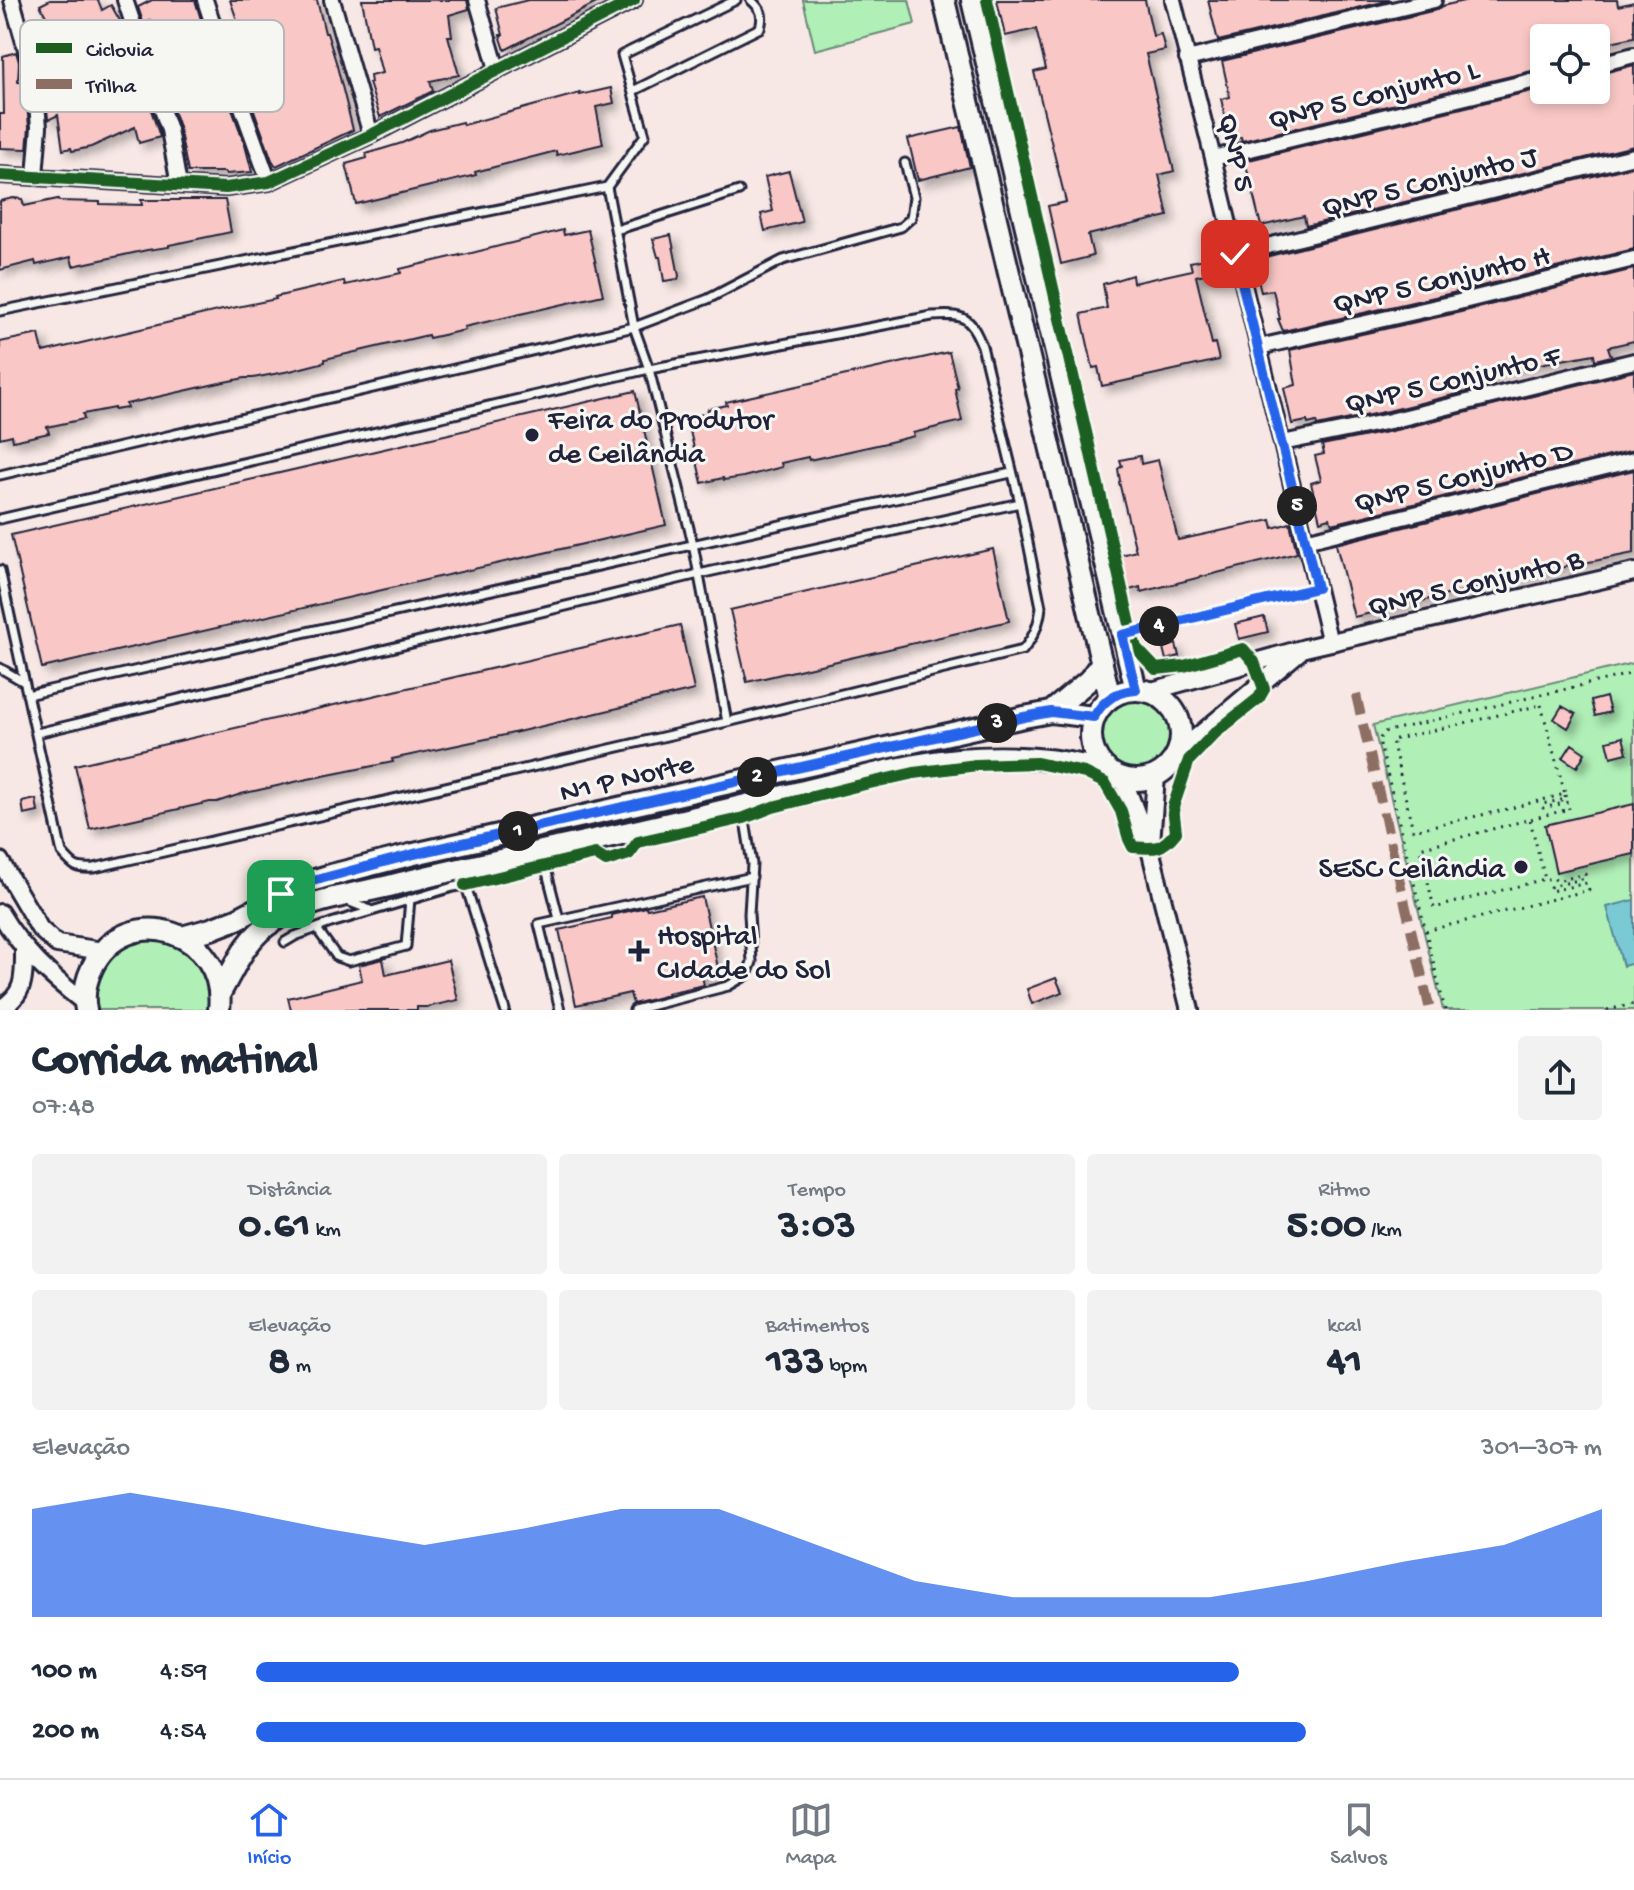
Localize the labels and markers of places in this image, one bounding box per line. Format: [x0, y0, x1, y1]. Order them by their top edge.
pin [1201, 220, 1269, 288]
place label: Feira do Produtor de Ceilândia [547, 405, 775, 474]
marker: Feira do Produtor de Ceilândia [523, 426, 541, 444]
pin: 5 [1277, 486, 1317, 526]
pin: 4 [1139, 606, 1179, 646]
pin: 3 [977, 703, 1017, 743]
pin: 2 [737, 757, 777, 797]
pin: 1 [498, 811, 538, 851]
place label: SESC Ceilândia [1319, 854, 1506, 889]
marker: SESC Ceilândia [1512, 858, 1530, 876]
pin [247, 860, 315, 928]
place label: Hospital CIdade do Sol [657, 921, 831, 990]
marker: Hospital CIdade do Sol [628, 940, 650, 962]

